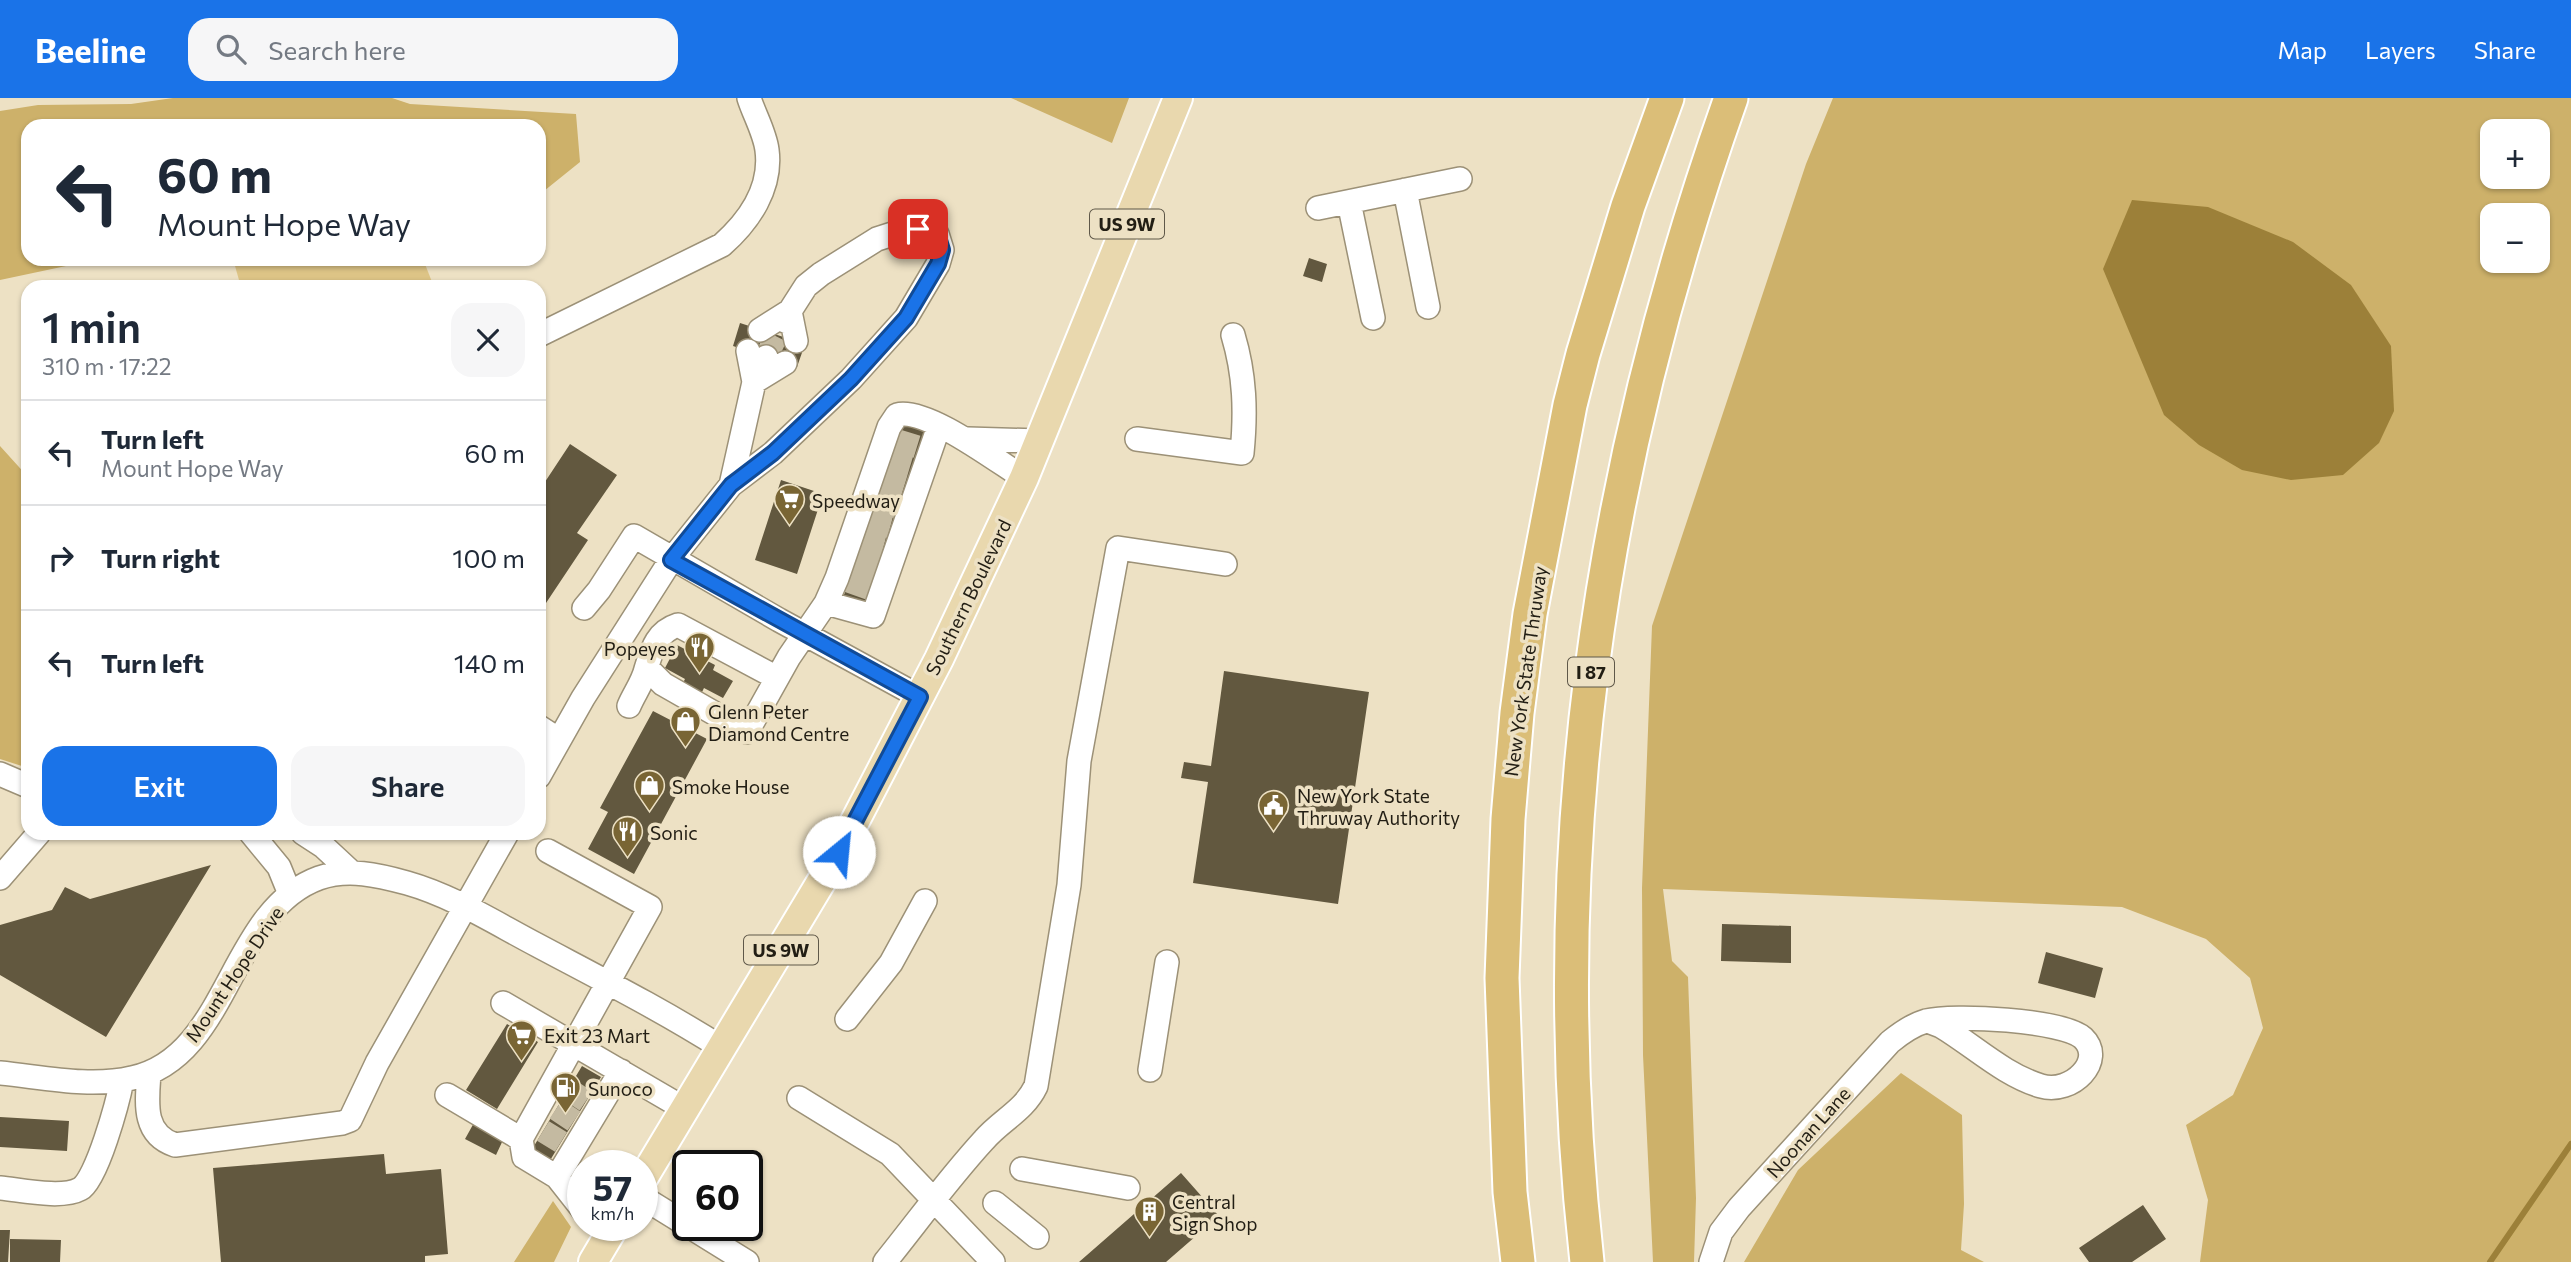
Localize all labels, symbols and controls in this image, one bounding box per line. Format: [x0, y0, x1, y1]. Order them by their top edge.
search box [188, 18, 678, 81]
text: Beeline [35, 29, 146, 70]
icon: search [212, 30, 250, 68]
text: Search here [268, 34, 406, 65]
text: Map [2278, 35, 2327, 64]
text: Layers [2365, 35, 2436, 64]
text: Share [2474, 35, 2536, 64]
map controls [2480, 119, 2550, 273]
button: + [2480, 119, 2550, 189]
text: 60 m [157, 143, 272, 203]
icon: left [42, 147, 133, 238]
pin [888, 199, 948, 259]
text: Mount Hope Way [157, 203, 411, 243]
button: − [2480, 203, 2550, 273]
icon: arrive [899, 210, 937, 248]
road number: US 9W [1090, 210, 1164, 238]
text: 1 min [42, 300, 141, 352]
button: close [451, 303, 525, 377]
text: 310 m · 17:22 [42, 352, 172, 380]
text: Turn left [101, 423, 204, 454]
icon: left [42, 434, 80, 472]
text: 60 m [465, 437, 525, 468]
text: Mount Hope Way [101, 454, 284, 482]
supermarket icon: Speedway [772, 483, 806, 527]
place label: Speedway [812, 489, 900, 512]
street label: Southern Boulevard [920, 515, 1016, 679]
icon: right [42, 539, 80, 577]
text: Turn right [101, 542, 220, 573]
text: 100 m [452, 542, 525, 573]
street label: New York State Thruway [1499, 564, 1551, 778]
restaurant icon: Popeyes [682, 631, 716, 675]
place label: Popeyes [604, 637, 676, 660]
icon: left [42, 644, 80, 682]
text: Turn left [101, 647, 204, 678]
text: 140 m [454, 647, 525, 678]
road number: I 87 [1568, 658, 1614, 686]
place label: Glenn Peter Diamond Centre [708, 700, 849, 745]
shop icon: Glenn Peter Diamond Centre [668, 705, 702, 749]
button: Exit [42, 746, 277, 826]
button: Share [291, 746, 525, 826]
shop icon: Smoke House [632, 769, 666, 813]
place label: Smoke House [672, 775, 789, 798]
place label: New York State Thruway Authority [1297, 784, 1460, 829]
public building icon: New York State Thruway Authority [1257, 789, 1291, 833]
restaurant icon: Sonic [610, 815, 644, 859]
position arrow [802, 815, 876, 889]
place label: Sonic [650, 821, 698, 844]
street label: Mount Hope Drive [180, 902, 288, 1046]
road number: US 9W [744, 936, 818, 964]
supermarket icon: Exit 23 Mart [504, 1018, 538, 1062]
place label: Exit 23 Mart [544, 1024, 650, 1047]
fuel station icon: Sunoco [548, 1071, 582, 1115]
place label: Sunoco [588, 1077, 653, 1100]
street label: Noonan Lane [1761, 1082, 1855, 1182]
speed limit sign: 60 [672, 1150, 763, 1241]
text: 57 [593, 1165, 632, 1208]
place label: Central Sign Shop [1172, 1190, 1257, 1235]
building icon: Central Sign Shop [1132, 1195, 1166, 1239]
text: km/h [591, 1202, 634, 1224]

